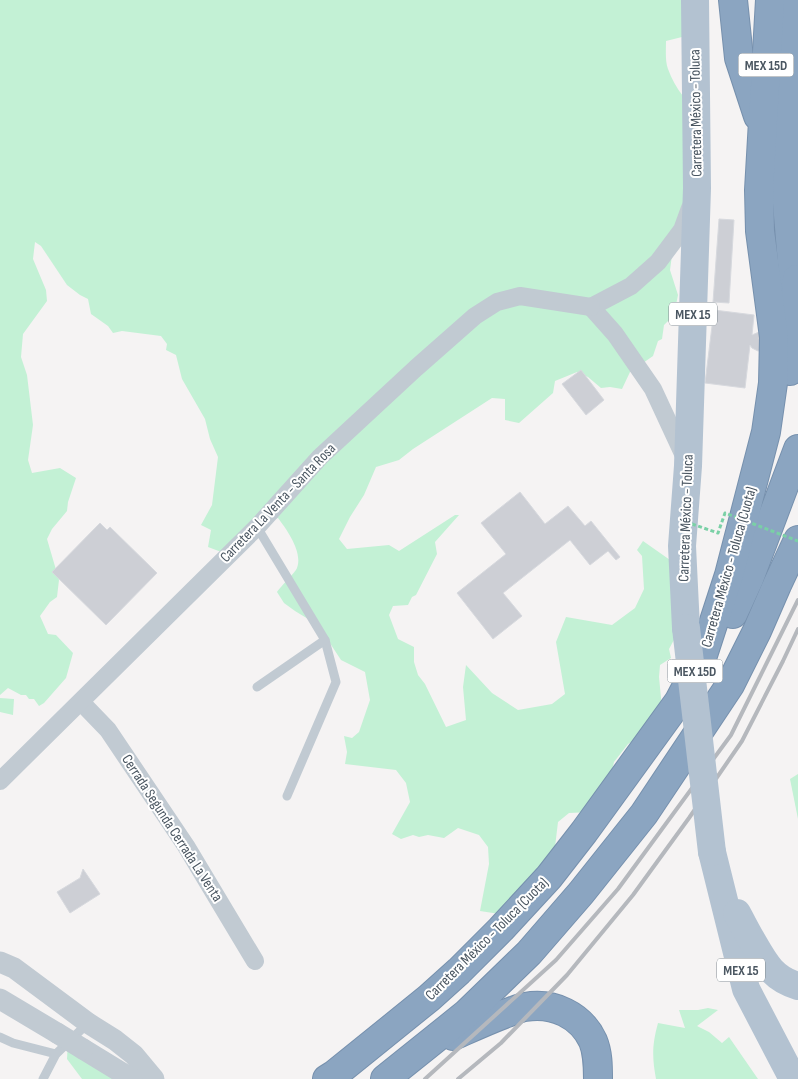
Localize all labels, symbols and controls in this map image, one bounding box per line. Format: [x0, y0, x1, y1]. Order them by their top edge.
street label: Carretera México - Toluca [685, 49, 707, 177]
road number: MEX 15D [738, 54, 794, 76]
road number: MEX 15 [669, 302, 717, 326]
street label: Carretera La Venta - Santa Rosa [216, 439, 340, 567]
street label: Carretera México - Toluca [674, 454, 698, 582]
street label: Carretera México - Toluca (Cuota) [697, 484, 761, 650]
road number: MEX 15D [668, 659, 722, 682]
street label: Cerrada Segunda Cerrada La Venta [117, 751, 227, 905]
street label: Carretera México - Toluca (Cuota) [421, 873, 553, 1005]
road number: MEX 15 [717, 958, 765, 982]

